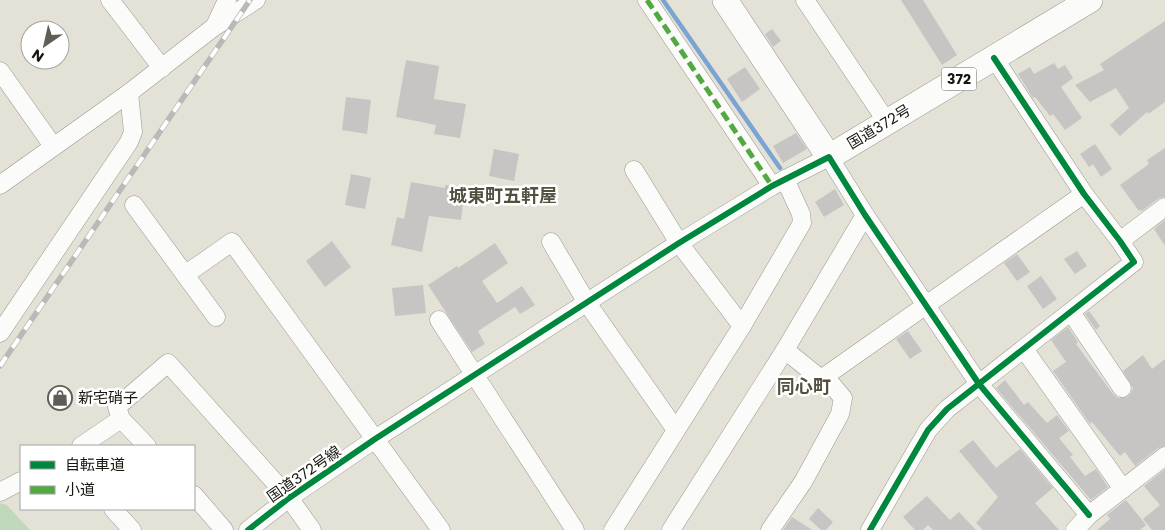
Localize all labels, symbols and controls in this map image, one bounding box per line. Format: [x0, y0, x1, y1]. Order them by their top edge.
north arrow [20, 20, 70, 70]
text: N [28, 45, 48, 67]
road number: 372 [942, 68, 976, 90]
street label: 国道372号 [843, 99, 914, 154]
district label: 城東町五軒屋 [449, 183, 557, 208]
district label: 同心町 [777, 374, 831, 399]
shop icon: 新宅硝子 [47, 385, 73, 411]
place label: 新宅硝子 [78, 387, 138, 408]
street label: 国道372号線 [263, 440, 345, 507]
legend [20, 445, 195, 510]
text: 自転車道 [65, 454, 125, 475]
text: 小道 [65, 479, 95, 500]

